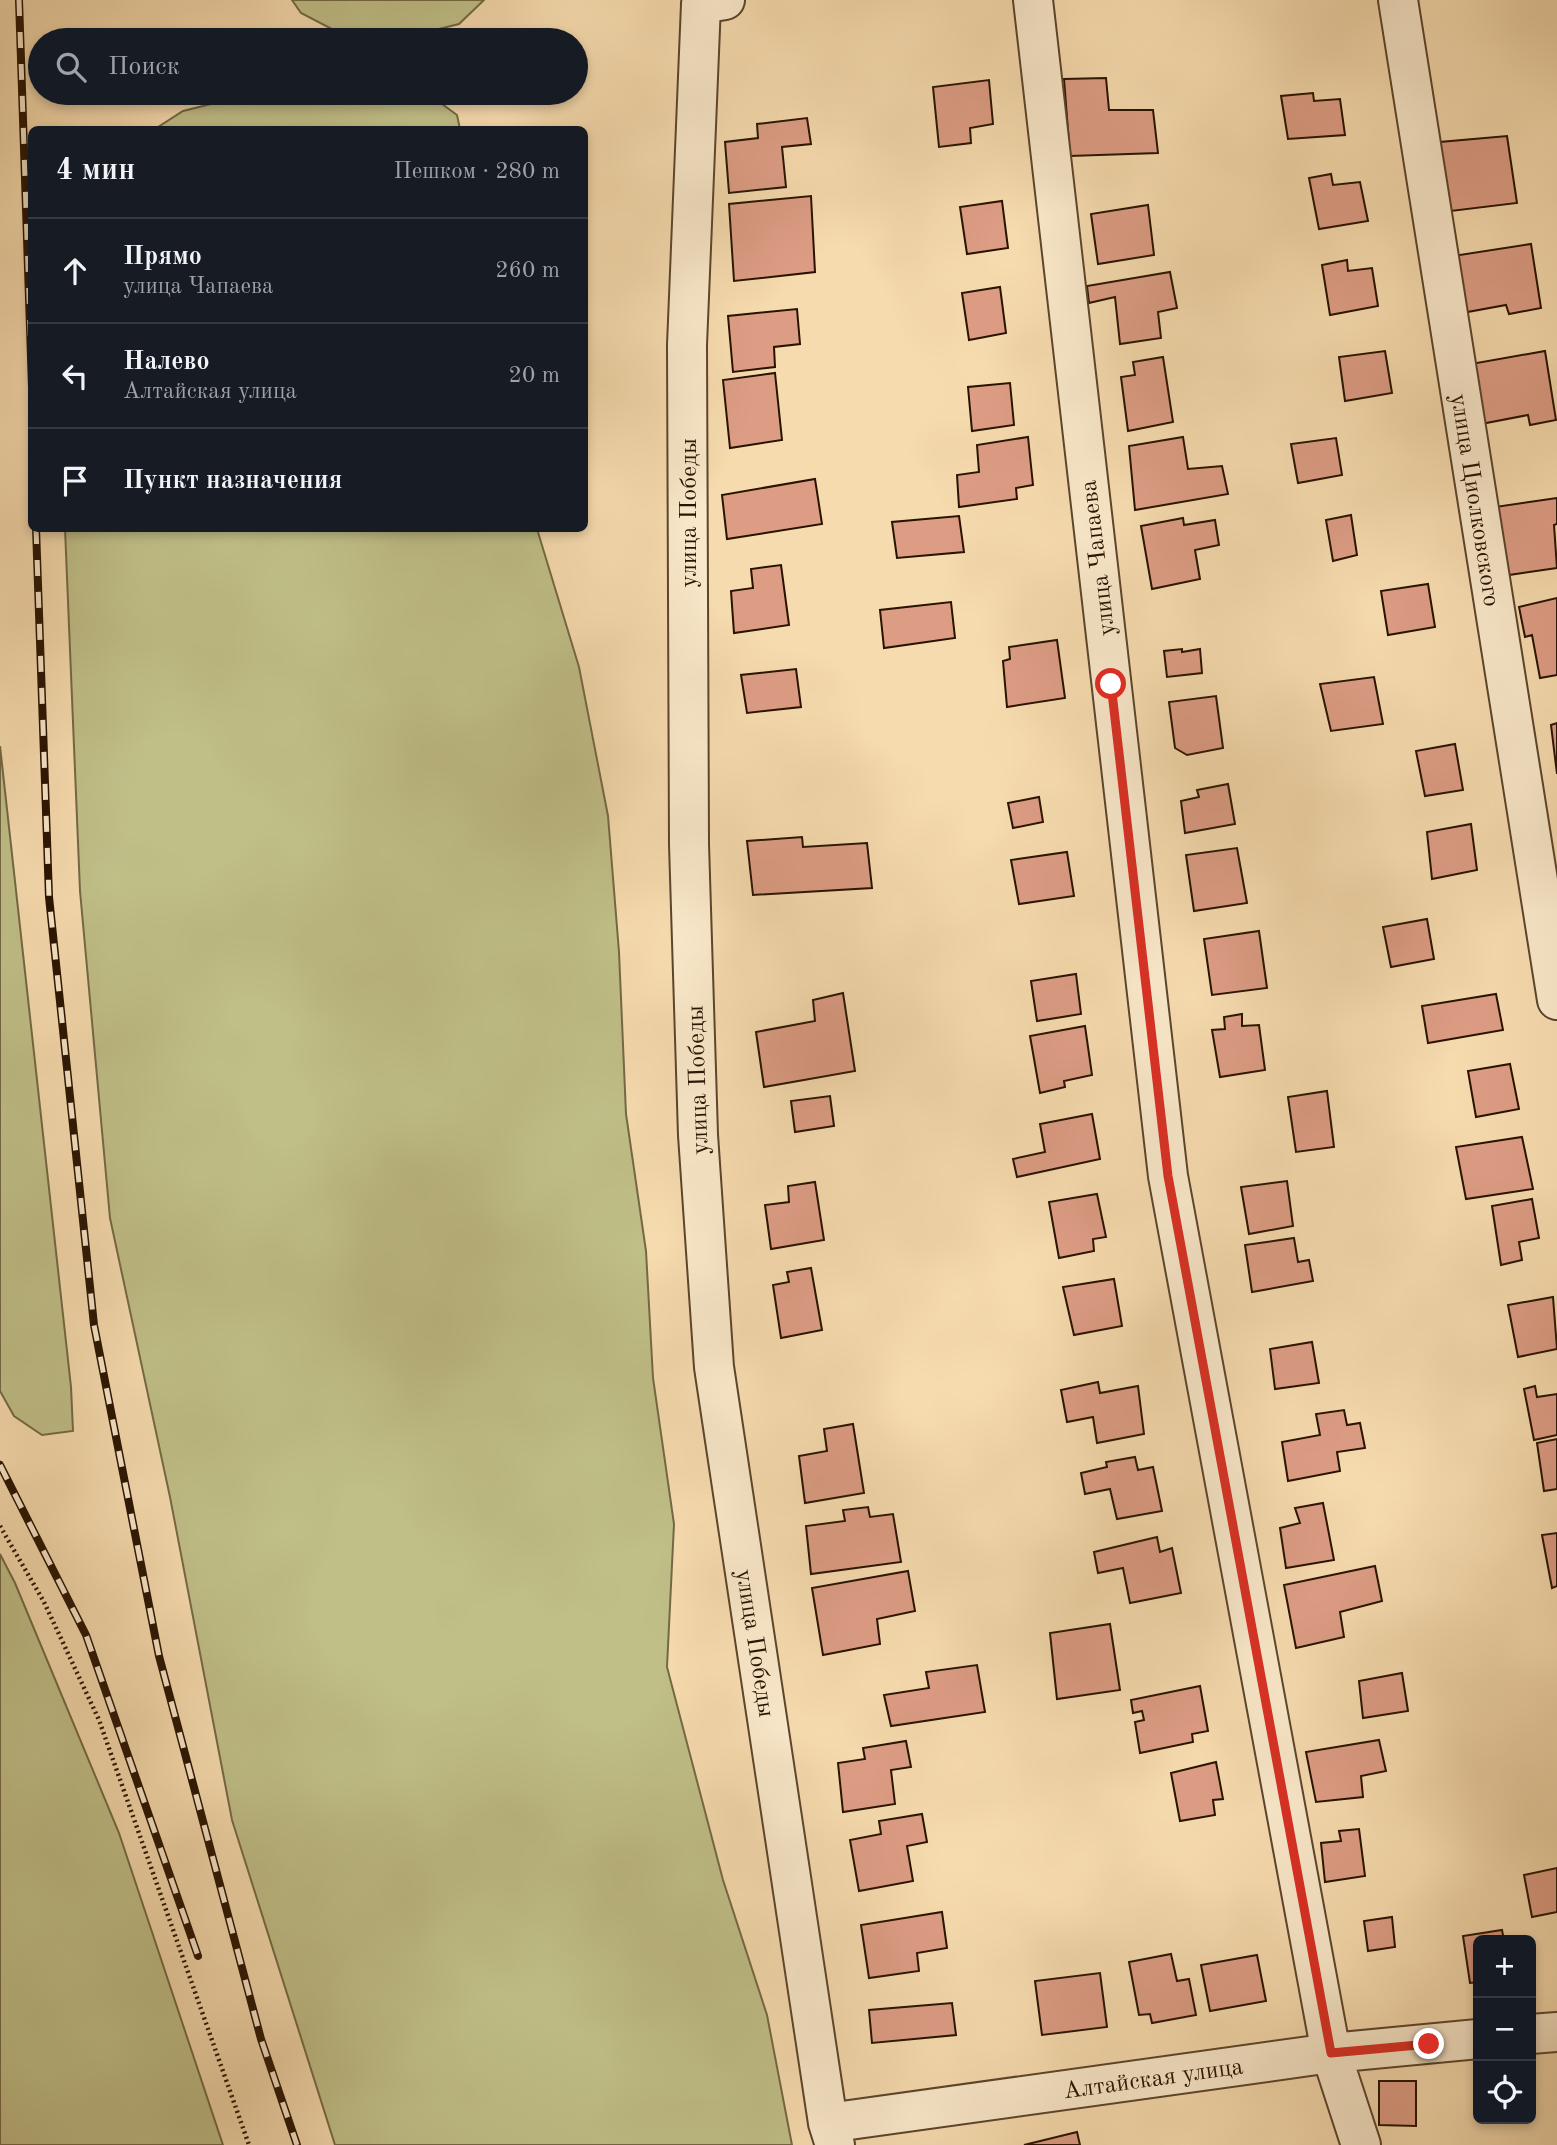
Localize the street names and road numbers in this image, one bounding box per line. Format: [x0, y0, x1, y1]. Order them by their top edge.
street label: улица Циолковского [1445, 392, 1503, 608]
street label: улица Победы [678, 438, 702, 588]
street label: улица Чапаева [1077, 478, 1120, 637]
street label: улица Победы [684, 1005, 714, 1155]
street label: улица Победы [730, 1568, 778, 1719]
street label: Алтайская улица [1062, 2055, 1245, 2104]

